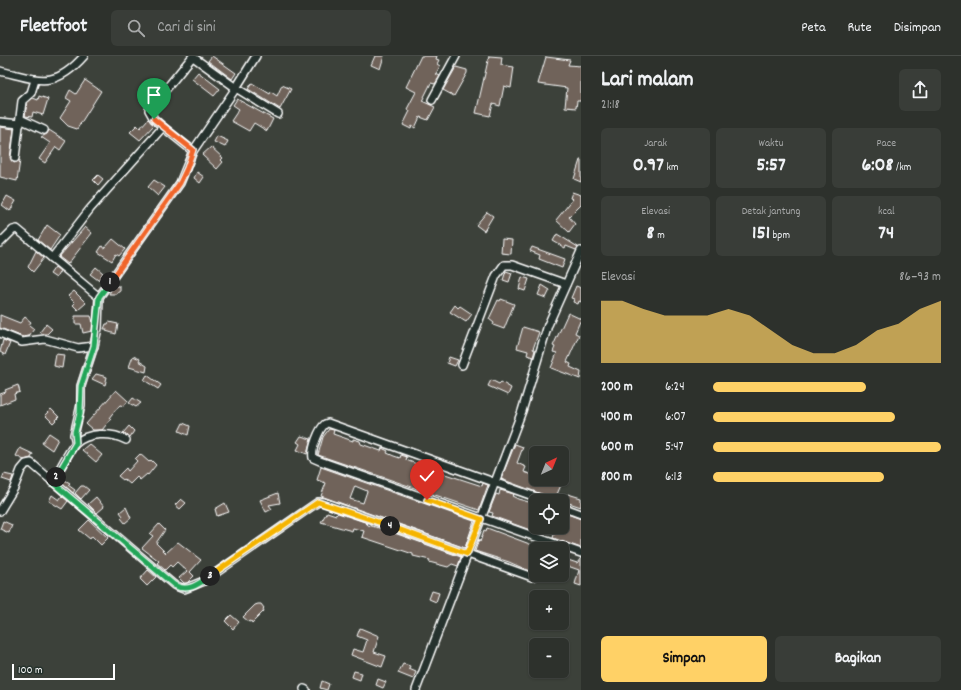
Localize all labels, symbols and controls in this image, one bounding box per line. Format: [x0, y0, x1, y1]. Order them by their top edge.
search box [111, 10, 391, 46]
text: Fleetfoot [20, 14, 87, 41]
icon: search [125, 17, 147, 39]
text: Cari di sini [157, 17, 215, 39]
text: Peta [801, 18, 825, 38]
text: Rute [847, 18, 872, 38]
text: Disimpan [894, 18, 941, 38]
text: Lari malam [601, 65, 694, 96]
button: share [899, 69, 941, 111]
pin [137, 78, 171, 119]
icon: arrive [143, 84, 165, 106]
text: 21:18 [601, 96, 620, 115]
text: Jarak [644, 136, 667, 152]
text: Waktu [759, 136, 783, 152]
text: Pace [877, 136, 896, 152]
text: 0.97 [633, 152, 664, 180]
text: 5:57 [756, 152, 786, 180]
text: 6:08 [861, 152, 893, 180]
text: km [664, 160, 678, 176]
text: /km [893, 160, 911, 176]
text: Elevasi [641, 204, 670, 220]
text: Detak jantung [742, 204, 800, 220]
text: kcal [878, 204, 895, 220]
text: 8 [647, 220, 655, 248]
text: 151 [752, 220, 770, 248]
text: 74 [878, 220, 894, 248]
text: m [655, 228, 665, 244]
text: bpm [770, 228, 790, 244]
text: Elevasi [601, 268, 635, 287]
text: 86–93 m [899, 268, 941, 287]
pin: 1 [100, 272, 120, 292]
text: 1 [109, 274, 111, 290]
text: 200 m [601, 378, 633, 397]
text: 6:24 [665, 378, 685, 397]
text: 400 m [601, 408, 632, 427]
text: 6:07 [665, 408, 686, 427]
text: 600 m [601, 438, 633, 457]
text: 5:47 [665, 438, 684, 457]
north arrow [529, 446, 569, 486]
map controls [529, 446, 569, 678]
pin [410, 459, 444, 500]
icon: check [416, 465, 438, 487]
pin: 2 [46, 467, 66, 487]
text: 800 m [601, 468, 632, 487]
text: 6:13 [665, 468, 682, 487]
text: 2 [54, 469, 58, 485]
button: locate [529, 494, 569, 534]
pin: 4 [380, 516, 400, 536]
text: 4 [388, 518, 392, 534]
button: layers [529, 542, 569, 582]
pin: 3 [200, 566, 220, 586]
text: 3 [208, 568, 212, 584]
button: + [529, 590, 569, 630]
button: Simpan [601, 636, 767, 682]
button: Bagikan [775, 636, 941, 682]
button: − [529, 638, 569, 678]
scale bar [12, 662, 115, 681]
text: 100 m [18, 663, 42, 679]

